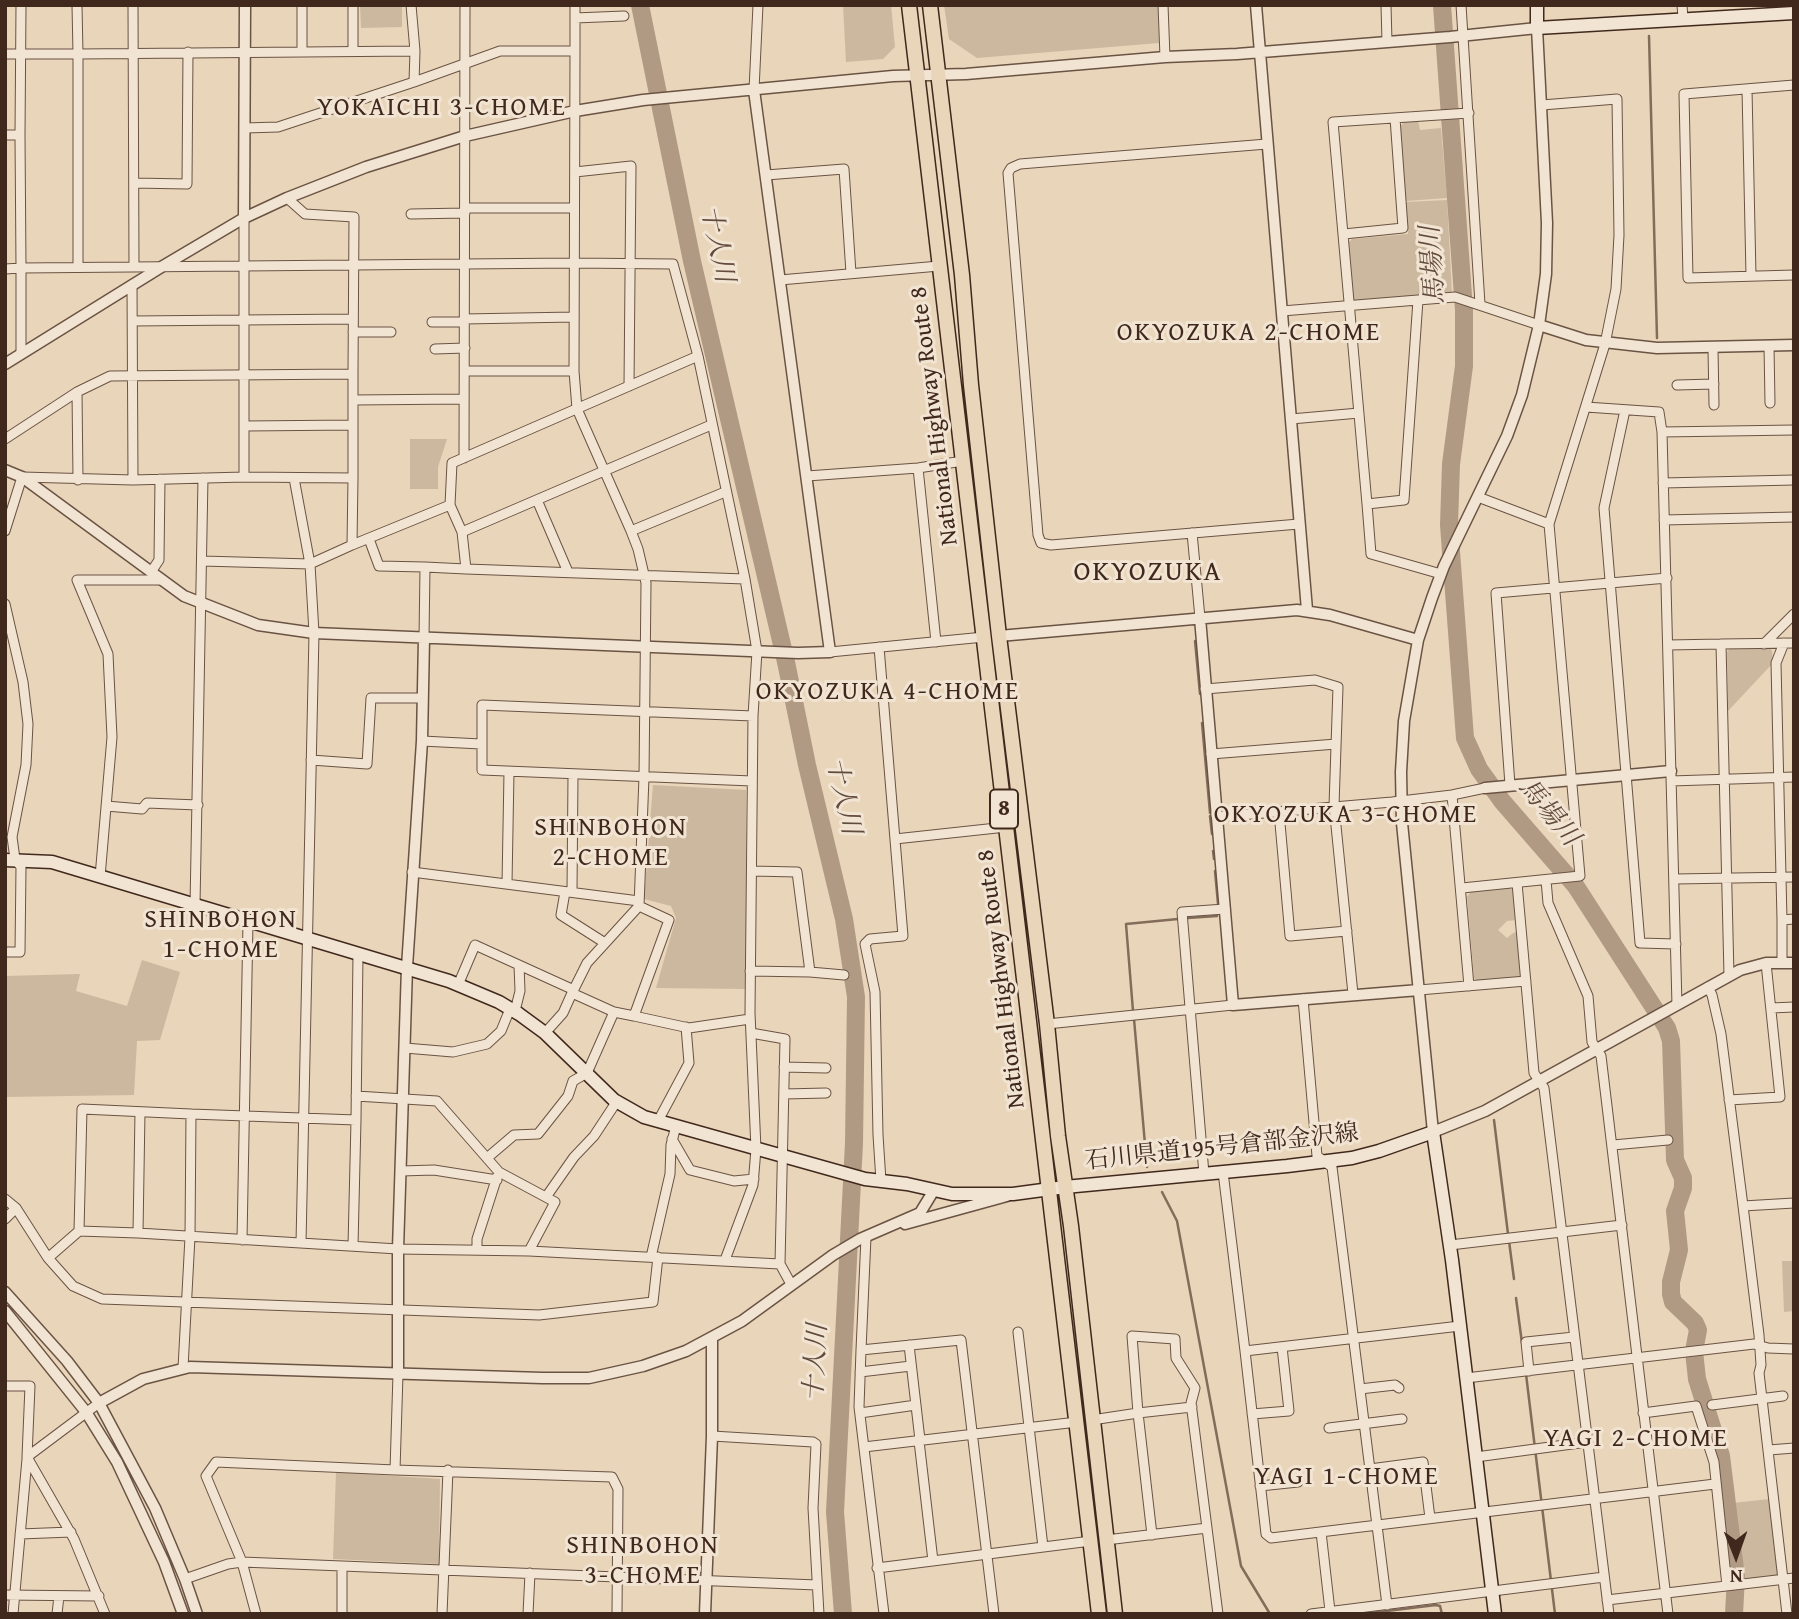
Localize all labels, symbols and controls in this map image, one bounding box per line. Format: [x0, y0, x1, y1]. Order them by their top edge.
district label: YOKAICHI 3-CHOME [319, 92, 565, 124]
water label: 十人川 [693, 203, 739, 285]
water label: 馬場川 [1416, 225, 1452, 305]
street label: National Highway Route 8 [905, 285, 965, 547]
district label: OKYOZUKA 2-CHOME [1119, 317, 1379, 349]
district label: OKYOZUKA [1074, 556, 1222, 590]
district label: OKYOZUKA 4-CHOME [758, 676, 1018, 708]
water label: 十人川 [818, 754, 866, 838]
water label: 馬場川 [1511, 773, 1585, 853]
road number: 8 [990, 790, 1018, 828]
district label: OKYOZUKA 3-CHOME [1216, 799, 1476, 831]
district label: SHINBOHON 2-CHOME [535, 812, 687, 874]
street label: National Highway Route 8 [972, 848, 1032, 1110]
district label: SHINBOHON 1-CHOME [145, 904, 297, 965]
street label: 石川県道195号倉部金沢線 [1084, 1119, 1360, 1177]
water label: 十人川 [799, 1323, 835, 1403]
district label: YAGI 2-CHOME [1545, 1423, 1727, 1455]
district label: YAGI 1-CHOME [1256, 1461, 1438, 1493]
north arrow [1701, 1521, 1771, 1591]
district label: SHINBOHON 3-CHOME [567, 1530, 719, 1592]
text: N [1730, 1563, 1743, 1591]

